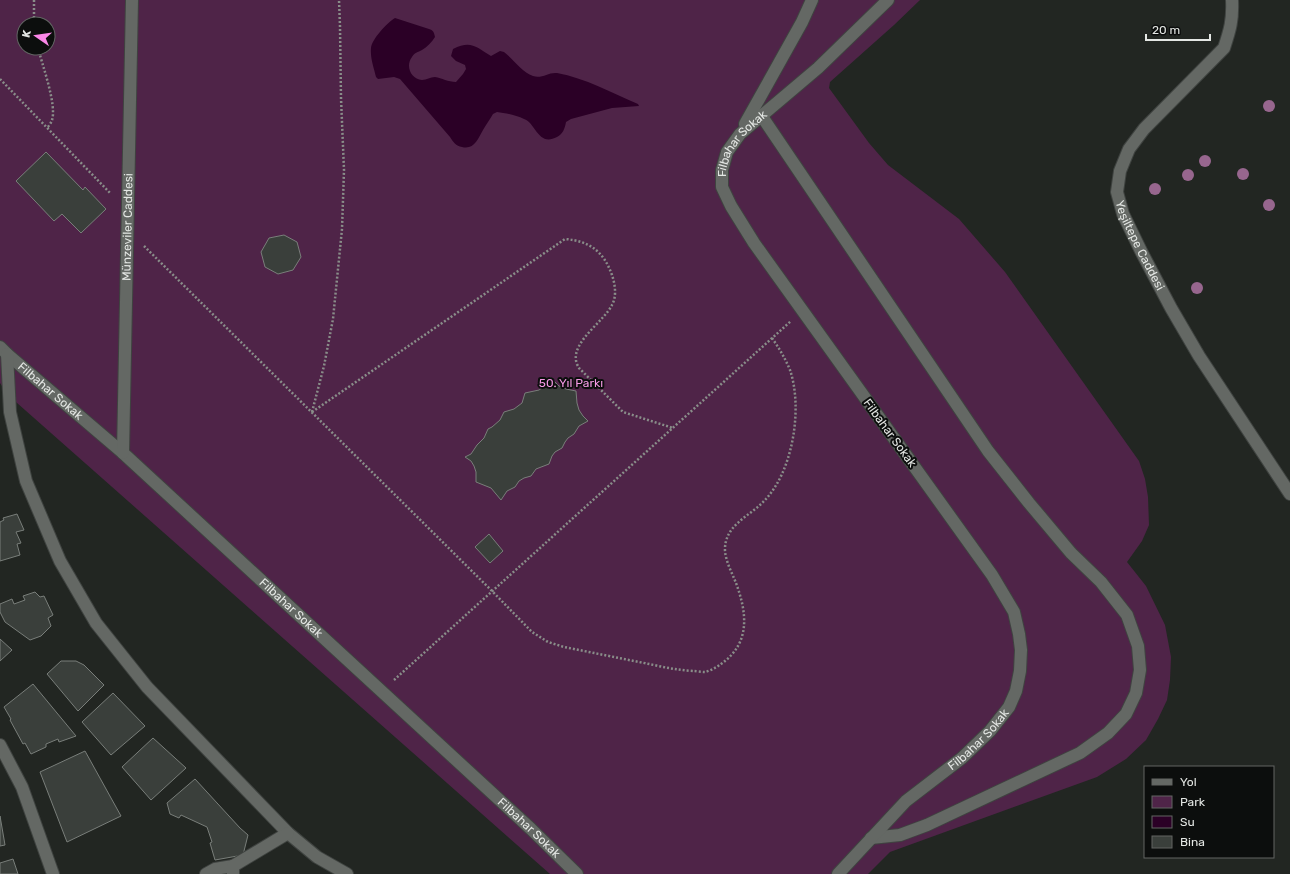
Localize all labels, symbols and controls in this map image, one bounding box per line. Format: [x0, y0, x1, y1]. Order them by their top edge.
north arrow [16, 16, 56, 56]
scale bar [1146, 16, 1210, 42]
text: 20 m [1152, 23, 1180, 37]
text: K [20, 28, 34, 39]
street label: Filbahar Sokak [715, 107, 770, 177]
street label: Münzeviler Caddesi [119, 173, 136, 281]
street label: Yeşiltepe Caddesi [1113, 199, 1167, 293]
street label: Filbahar Sokak [15, 359, 86, 423]
park label: 50. Yıl Parkı [539, 376, 603, 390]
street label: Filbahar Sokak [861, 396, 920, 471]
street label: Filbahar Sokak [257, 575, 326, 641]
street label: Filbahar Sokak [945, 705, 1012, 773]
legend [1144, 766, 1274, 858]
text: Yol [1180, 775, 1197, 789]
street label: Filbahar Sokak [495, 795, 564, 861]
text: Park [1180, 795, 1206, 809]
text: Su [1180, 815, 1195, 829]
text: Bina [1180, 835, 1205, 849]

